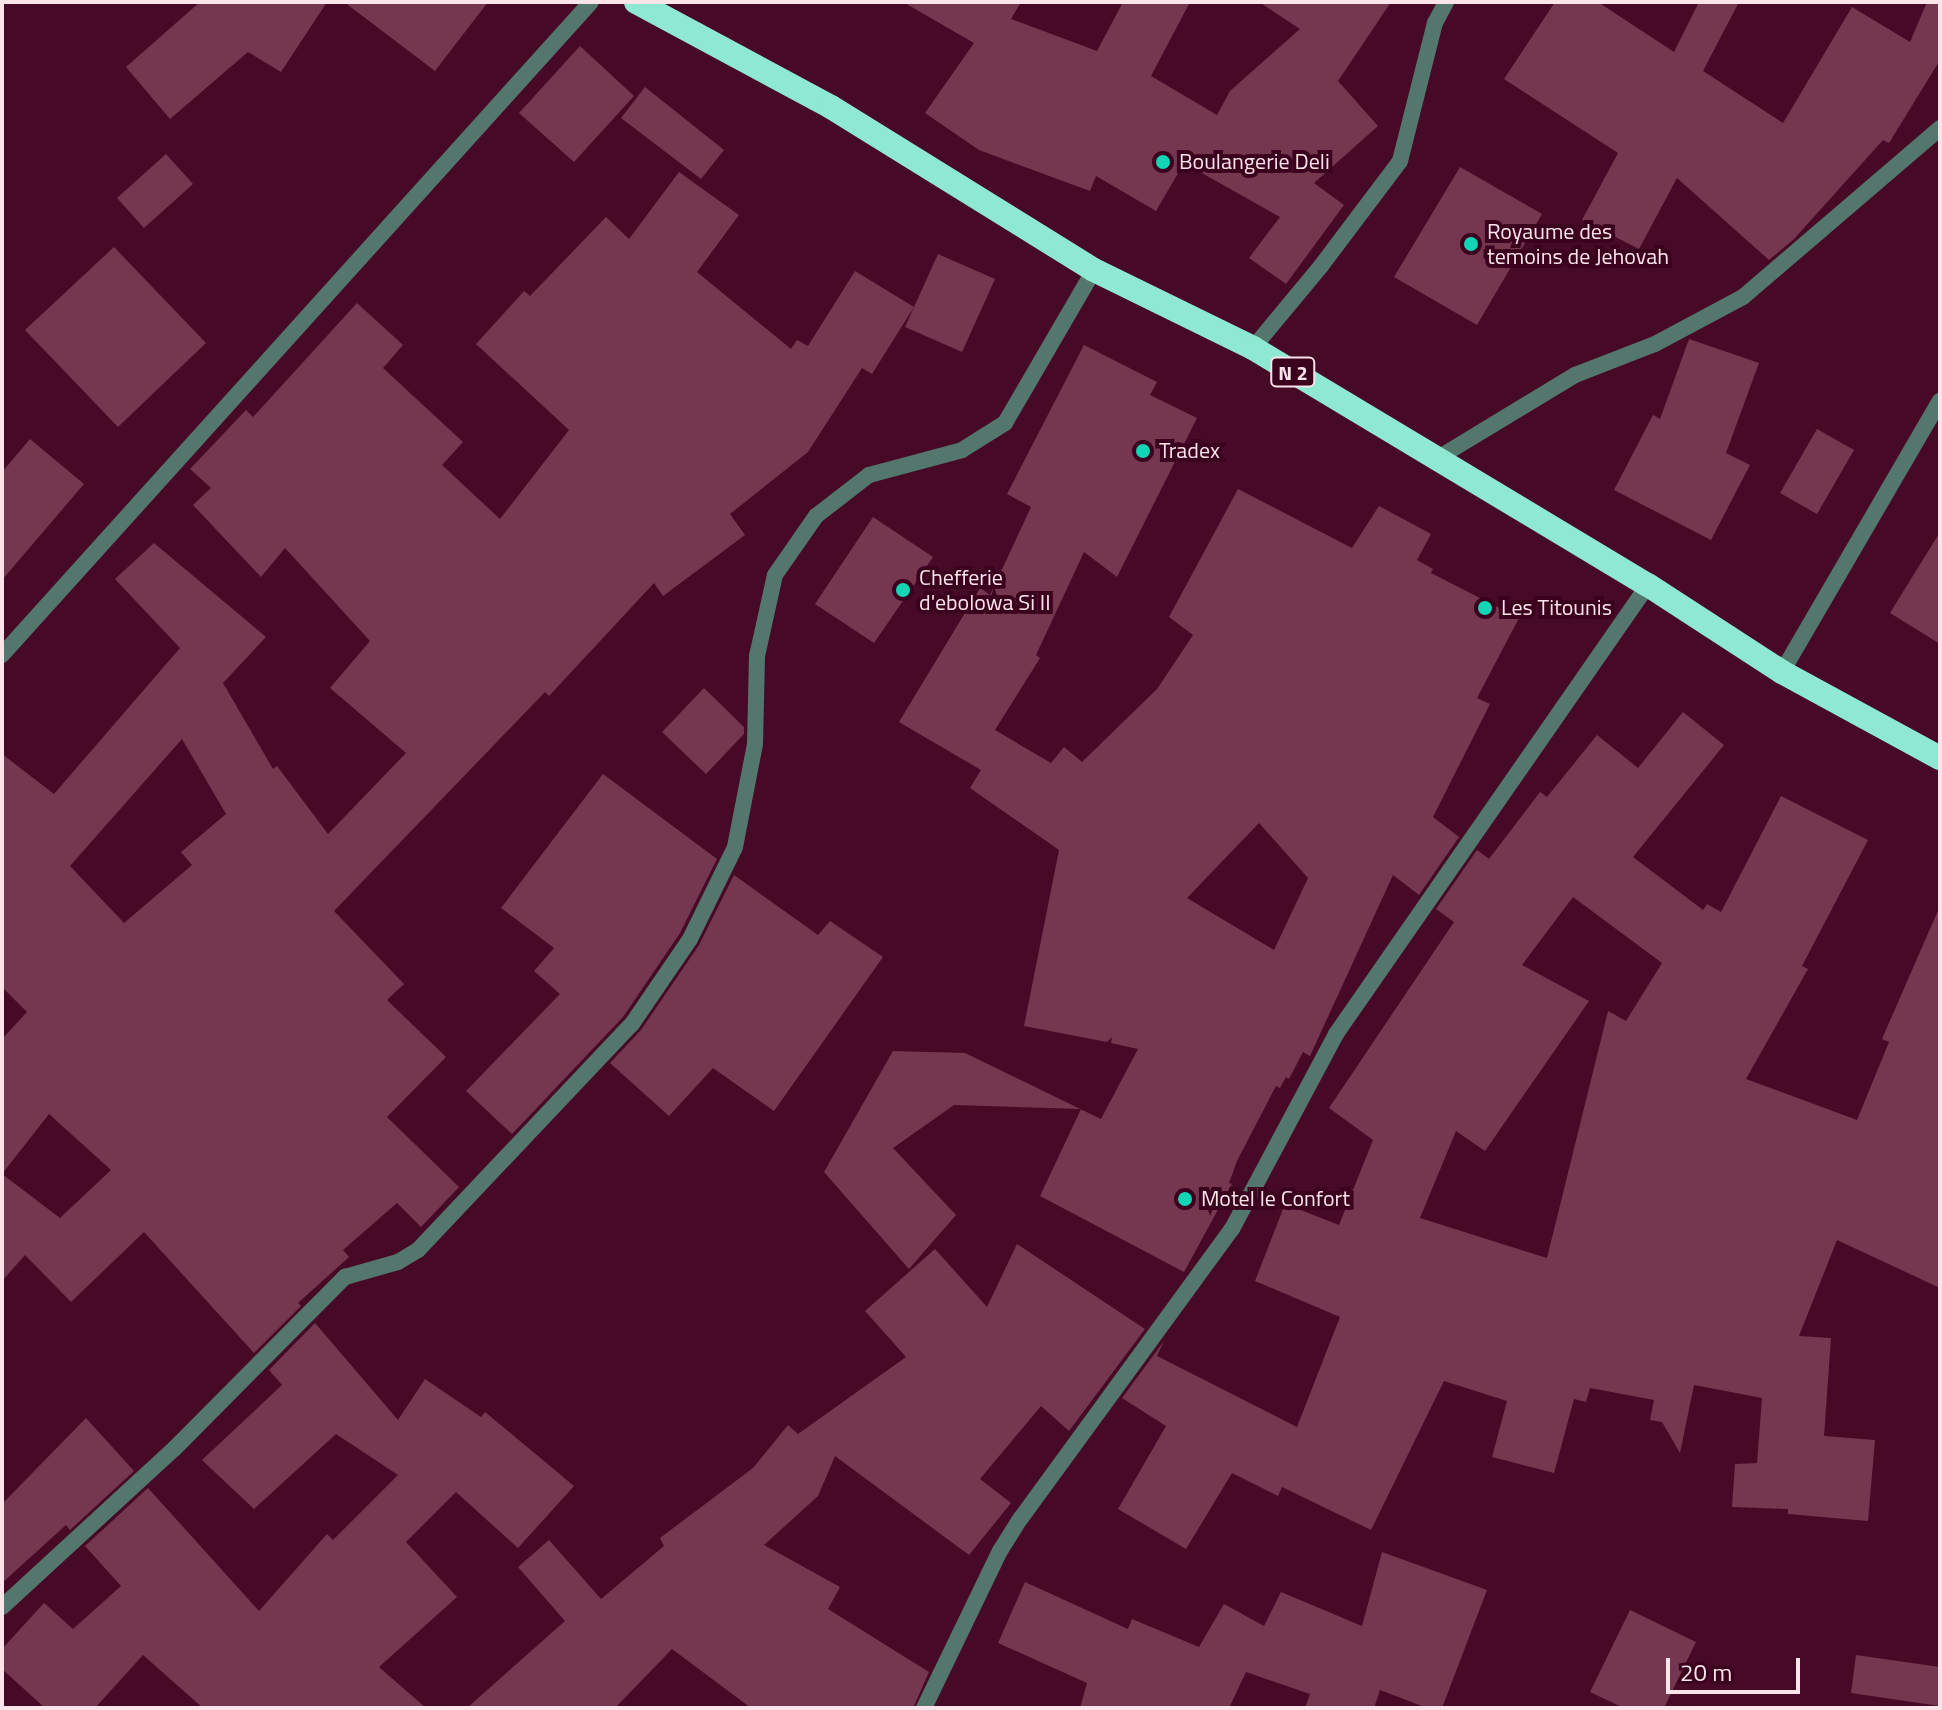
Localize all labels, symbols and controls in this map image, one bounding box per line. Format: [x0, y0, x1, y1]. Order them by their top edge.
place label: Boulangerie Deli [1179, 149, 1330, 175]
marker: Boulangerie Deli [1154, 153, 1172, 171]
place label: Royaume des temoins de Jehovah [1487, 218, 1669, 270]
marker: Royaume des temoins de Jehovah [1462, 235, 1480, 253]
road number: N 2 [1269, 356, 1317, 388]
place label: Tradex [1159, 438, 1220, 464]
marker: Tradex [1134, 442, 1152, 460]
place label: Chefferie d'ebolowa Si II [919, 564, 1051, 616]
marker: Chefferie d'ebolowa Si II [894, 581, 912, 599]
place label: Les Titounis [1501, 595, 1612, 621]
marker: Les Titounis [1476, 599, 1494, 617]
place label: Motel le Confort [1201, 1186, 1350, 1212]
marker: Motel le Confort [1176, 1190, 1194, 1208]
scale bar [1670, 1642, 1804, 1692]
text: 20 m [1680, 1654, 1732, 1690]

